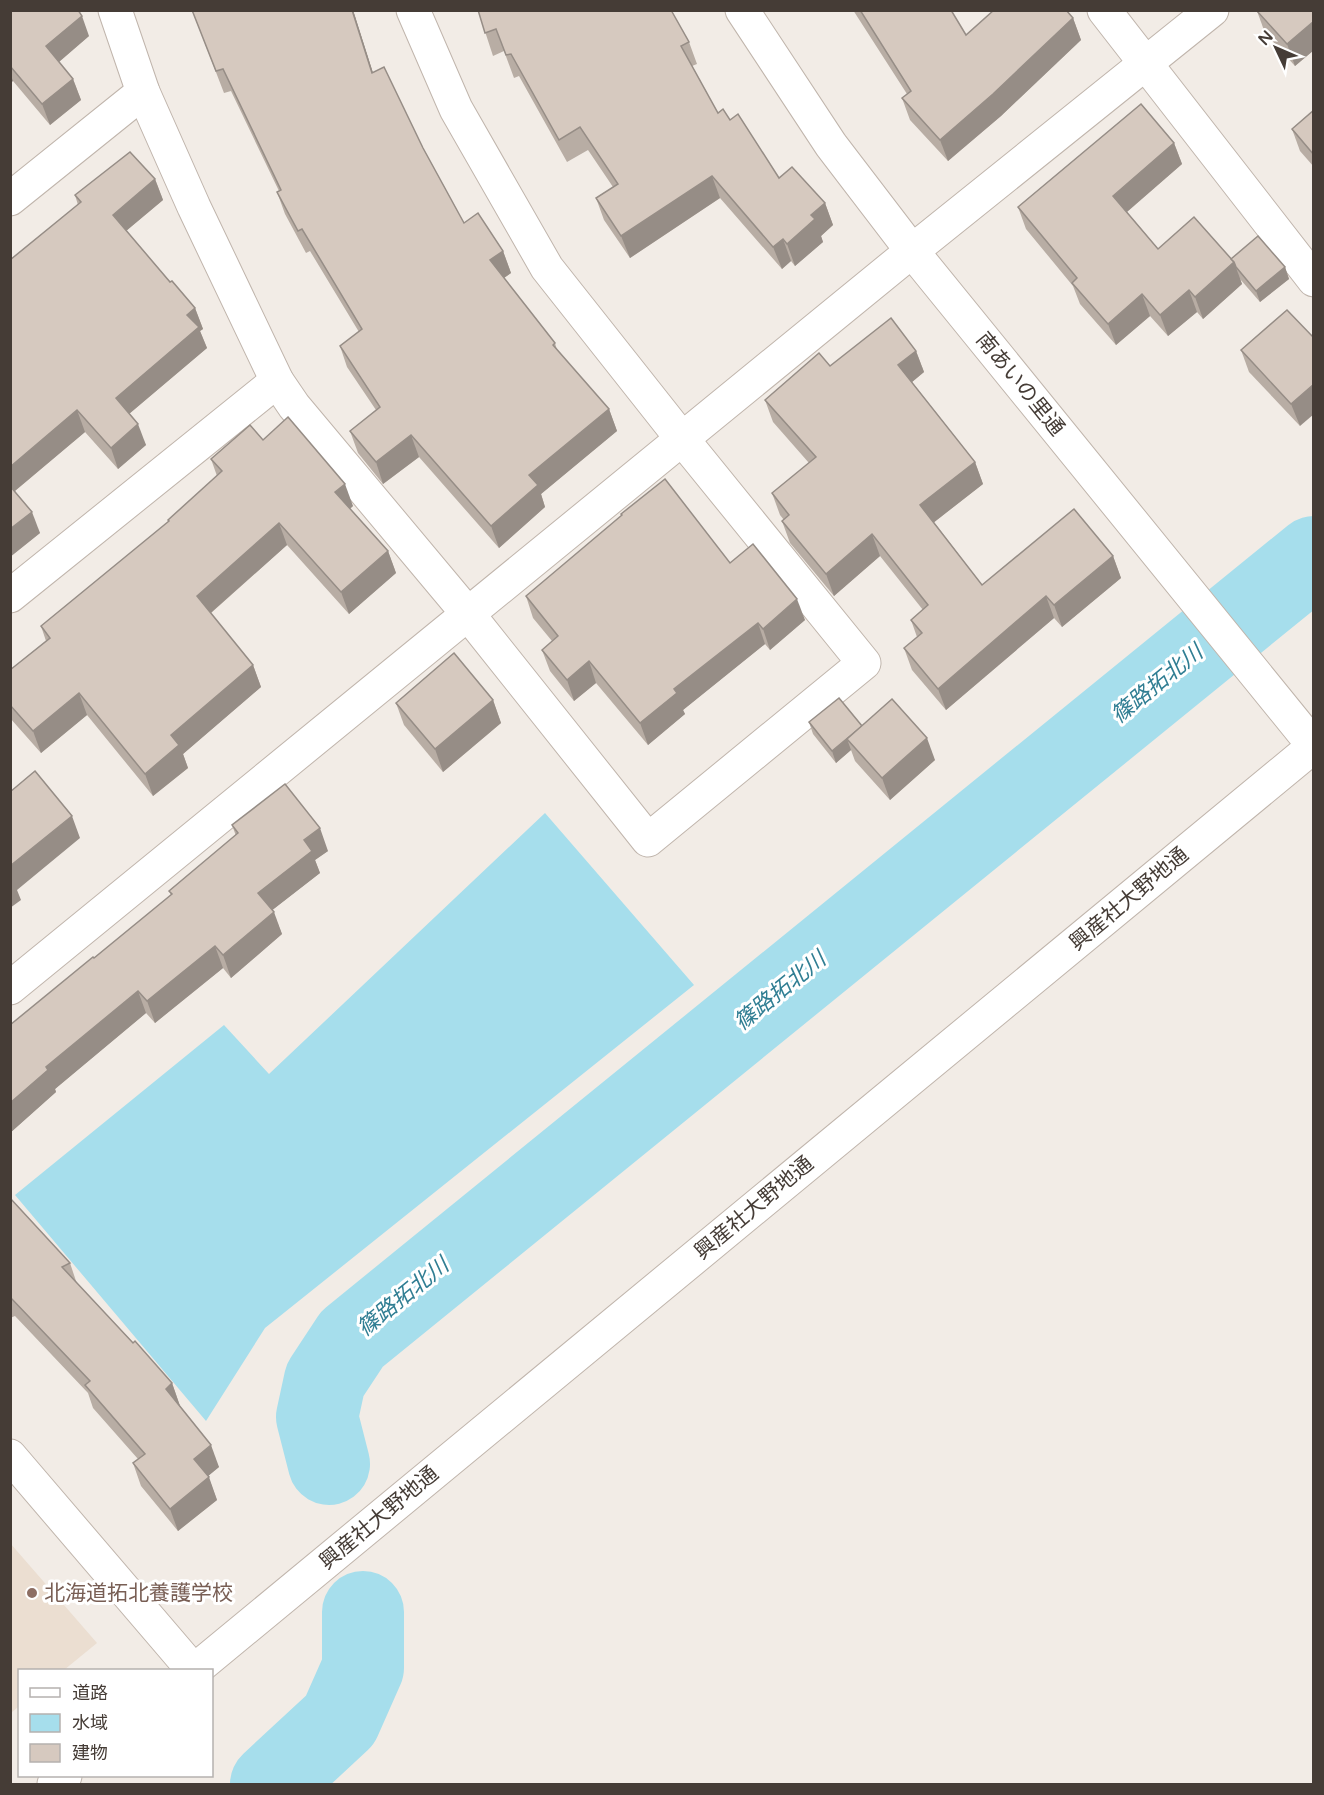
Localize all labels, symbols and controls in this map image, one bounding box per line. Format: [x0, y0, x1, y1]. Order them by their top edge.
north arrow [1246, 18, 1306, 78]
text: N [1254, 27, 1278, 50]
street label: 南あいの里通 [971, 327, 1069, 441]
water label: 篠路拓北川 [1106, 638, 1209, 729]
street label: 興産社大野地通 [1065, 842, 1193, 956]
water label: 篠路拓北川 [729, 945, 832, 1036]
street label: 興産社大野地通 [690, 1151, 818, 1265]
water label: 篠路拓北川 [352, 1251, 455, 1342]
street label: 興産社大野地通 [315, 1461, 443, 1575]
place label: 北海道拓北養護学校 [44, 1581, 233, 1606]
marker: 北海道拓北養護学校 [25, 1586, 39, 1600]
legend [18, 1669, 213, 1777]
text: 道路 [72, 1682, 108, 1704]
text: 水域 [72, 1712, 108, 1734]
text: 建物 [72, 1742, 108, 1764]

